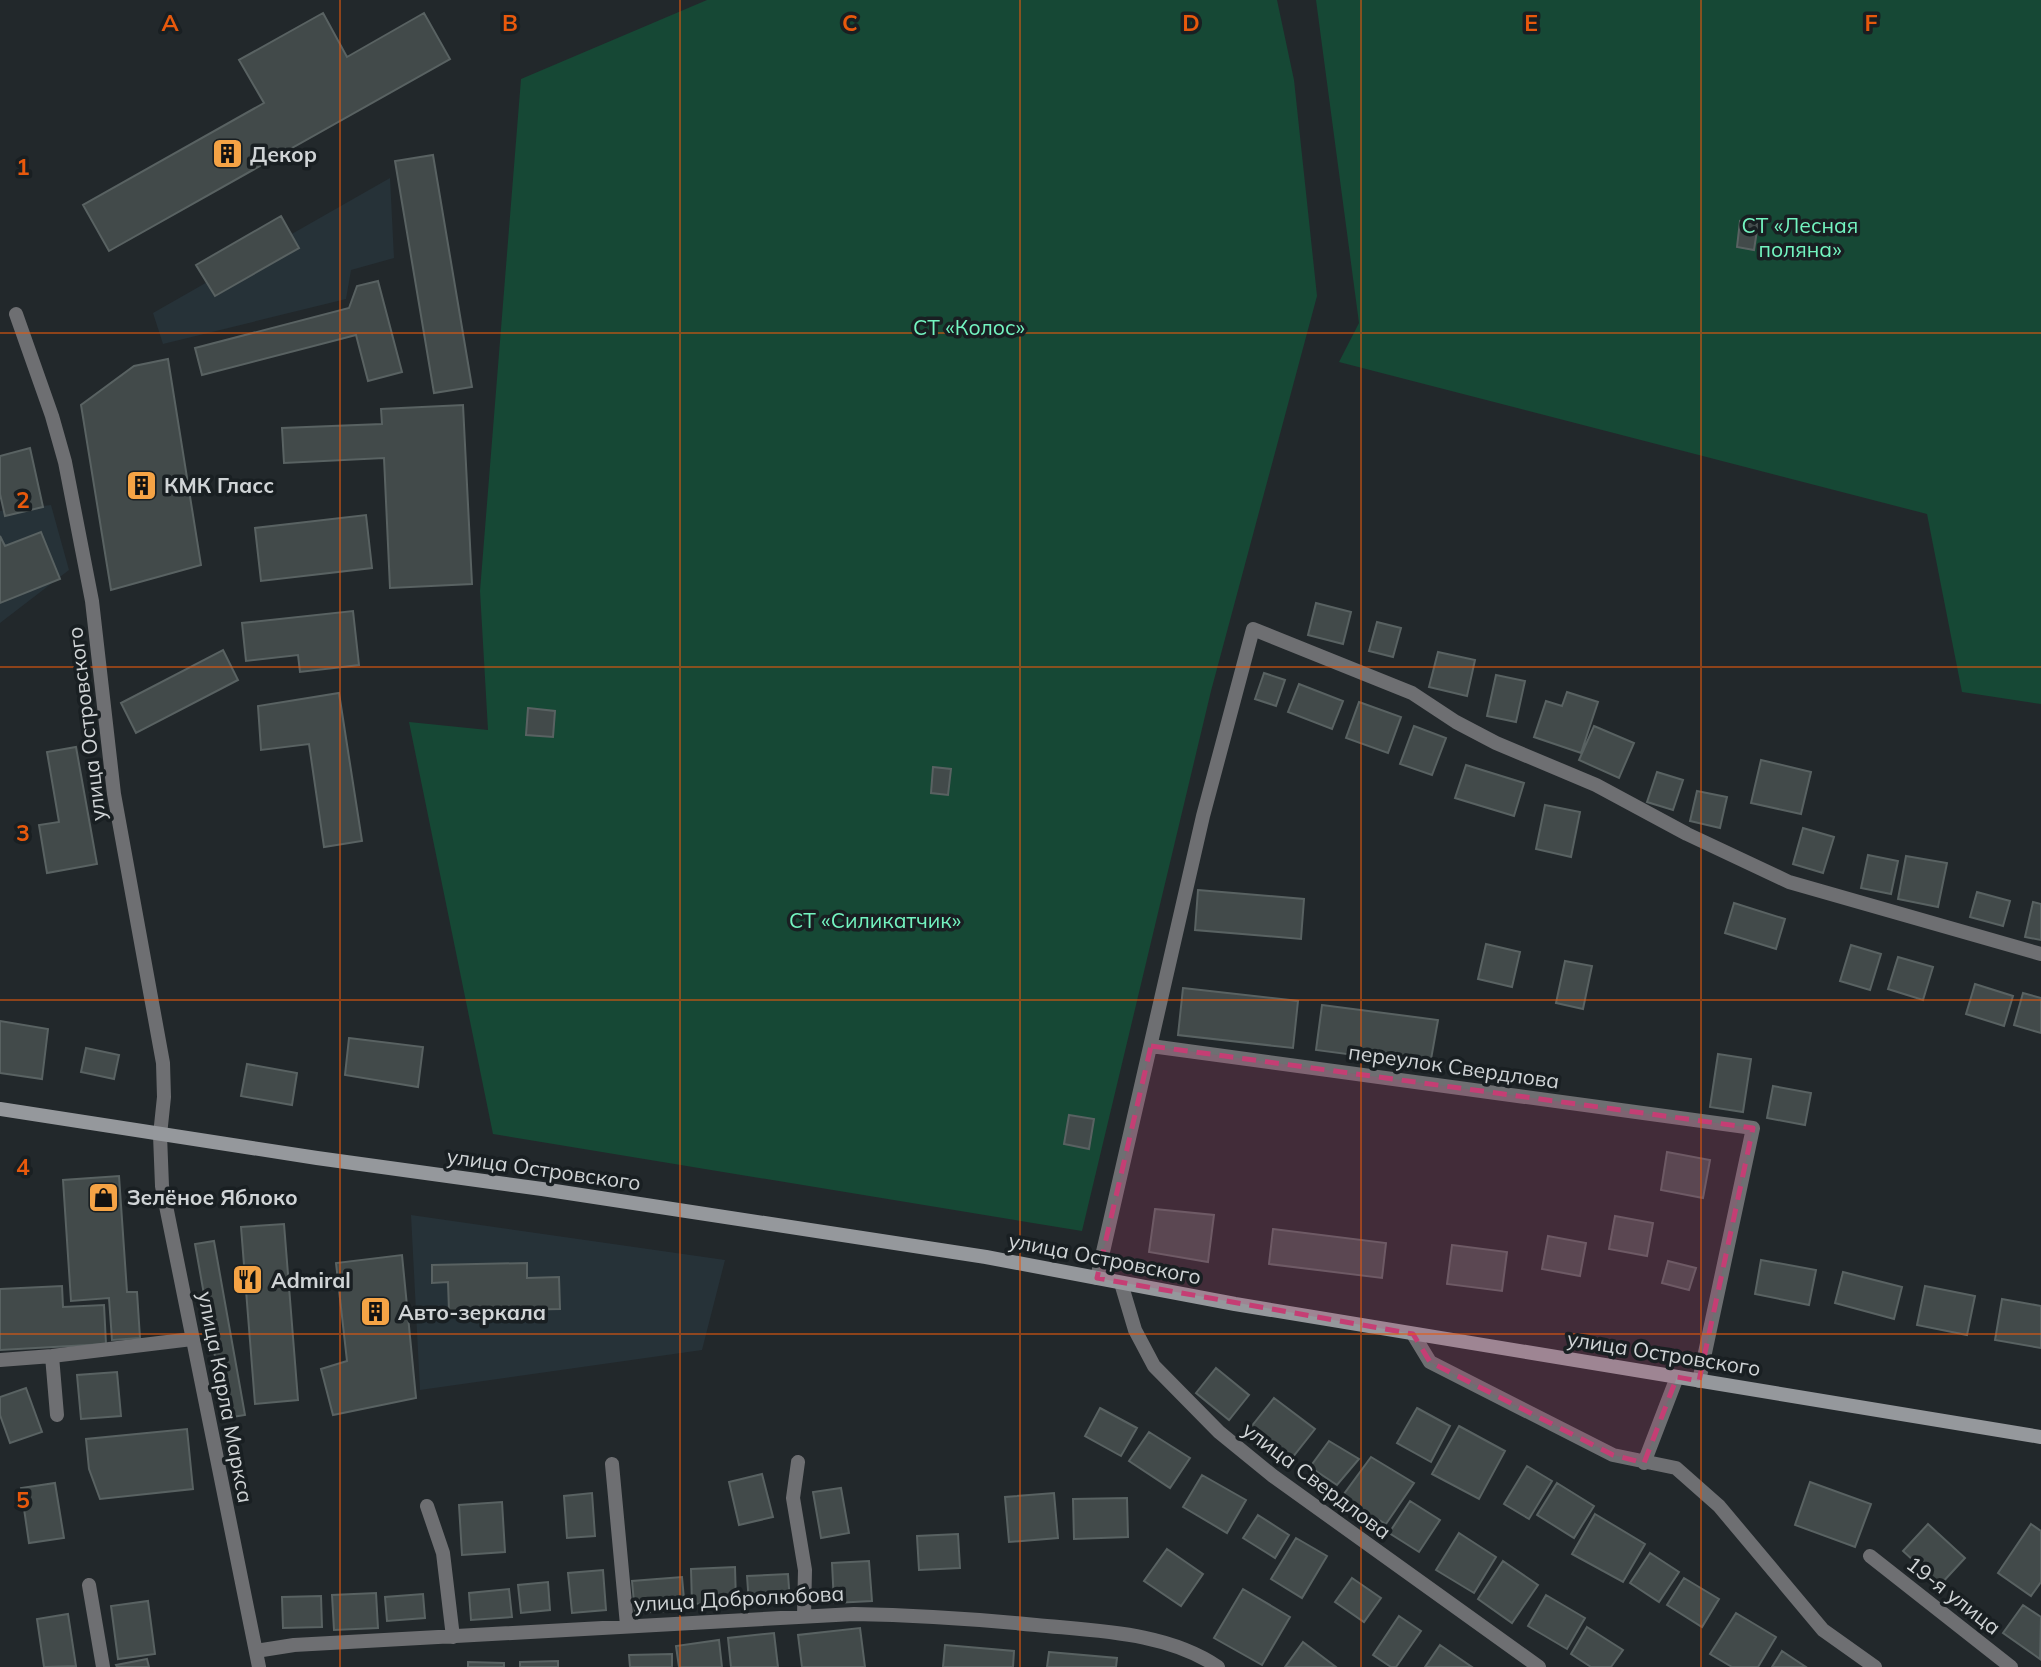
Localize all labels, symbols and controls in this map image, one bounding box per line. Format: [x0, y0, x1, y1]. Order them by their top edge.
text: A [161, 8, 179, 37]
text: B [502, 8, 518, 37]
text: C [842, 8, 858, 37]
text: D [1182, 8, 1200, 37]
text: E [1524, 8, 1538, 37]
text: F [1864, 8, 1878, 37]
building icon: Декор [210, 137, 244, 171]
place label: Декор [250, 141, 317, 167]
text: 1 [16, 152, 30, 181]
park label: СТ «Лесная поляна» [1742, 212, 1858, 262]
park label: СТ «Колос» [913, 314, 1025, 340]
building icon: КМК Гласс [124, 468, 158, 502]
place label: КМК Гласс [164, 472, 274, 498]
text: 2 [16, 485, 30, 514]
street label: улица Островского [61, 625, 111, 823]
text: 3 [16, 818, 30, 847]
park label: СТ «Силикатчик» [789, 907, 961, 933]
street label: переулок Свердлова [1347, 1038, 1561, 1094]
street label: улица Островского [445, 1143, 643, 1195]
text: 4 [16, 1152, 30, 1181]
shop icon: Зелёное Яблоко [87, 1180, 121, 1214]
place label: Зелёное Яблоко [127, 1184, 298, 1210]
street label: улица Островского [1007, 1227, 1203, 1289]
restaurant icon: Admiral [231, 1263, 265, 1297]
place label: Admiral [271, 1267, 351, 1293]
street label: улица Карла Маркса [193, 1289, 259, 1505]
building icon: Авто-зеркала [358, 1295, 392, 1329]
place label: Авто-зеркала [398, 1299, 546, 1325]
street label: улица Островского [1565, 1325, 1763, 1381]
street label: улица Свердлова [1238, 1416, 1396, 1544]
text: 5 [16, 1485, 30, 1514]
street label: 19-я улица [1902, 1550, 2006, 1640]
street label: улица Добролюбова [633, 1580, 845, 1616]

